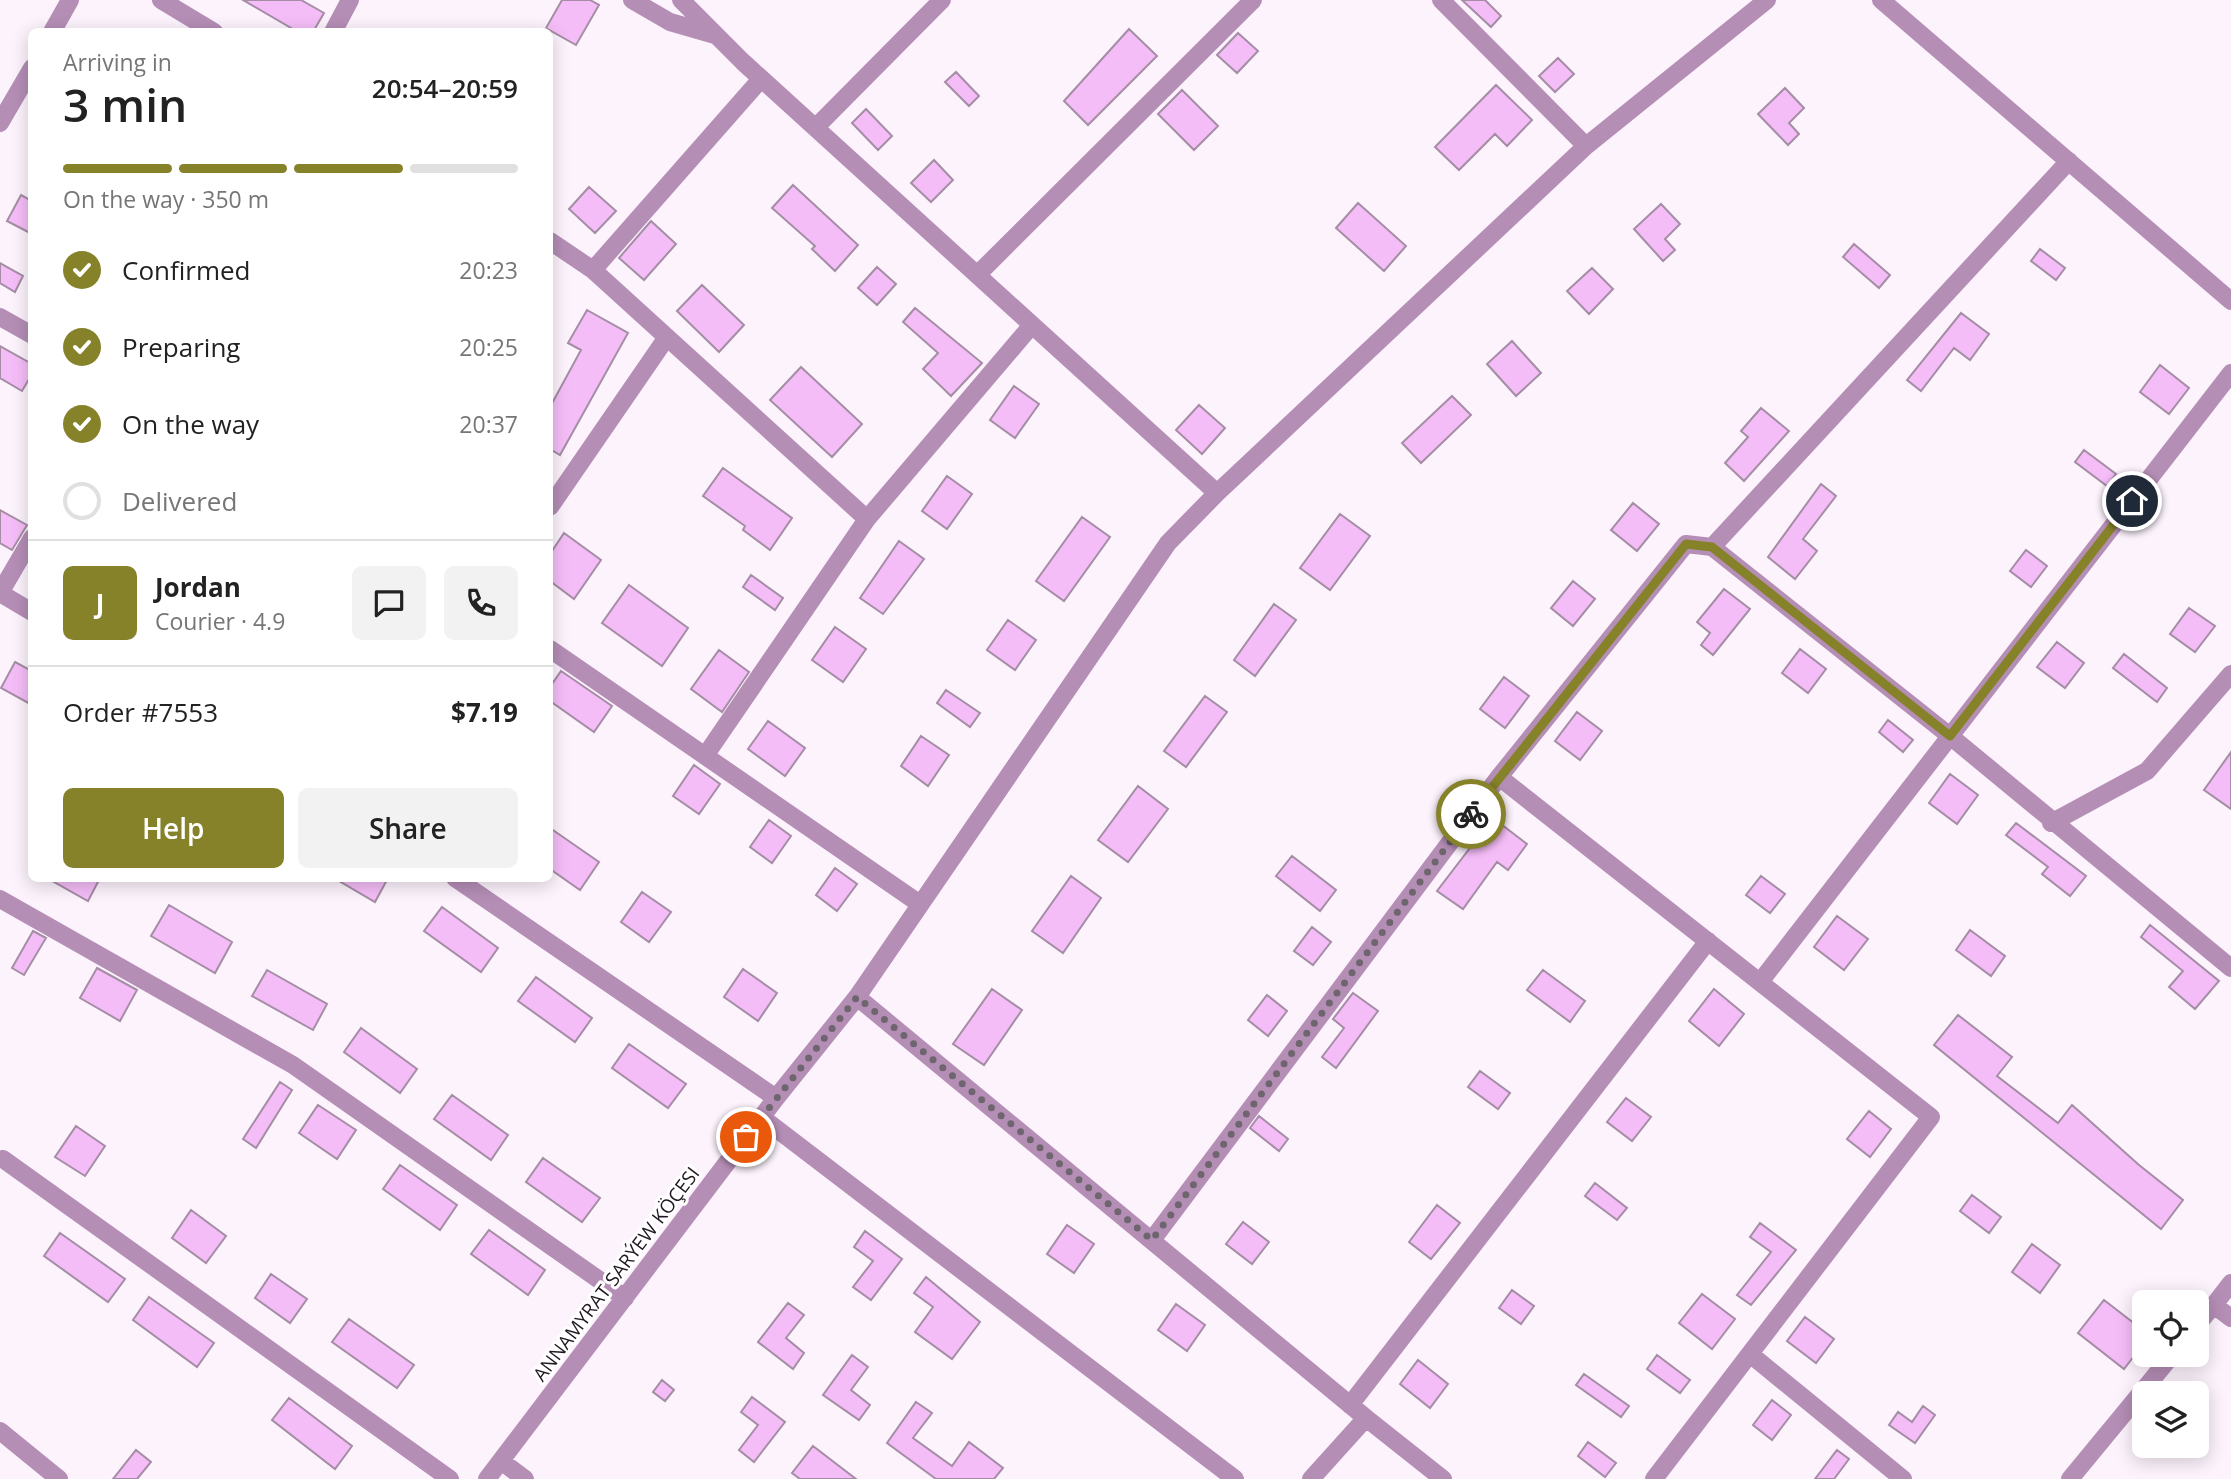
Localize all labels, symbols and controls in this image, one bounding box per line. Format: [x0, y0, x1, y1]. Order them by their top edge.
text: Arriving in [63, 46, 172, 78]
text: 20:54–20:59 [372, 70, 518, 106]
text: 3 min [63, 73, 187, 135]
text: On the way · 350 m [63, 183, 269, 215]
icon: check [63, 251, 101, 289]
text: Confirmed [122, 252, 250, 288]
text: 20:23 [459, 254, 518, 286]
icon: check [63, 328, 101, 366]
text: Preparing [122, 329, 240, 365]
text: 20:25 [459, 331, 518, 363]
icon: check [63, 405, 101, 443]
text: On the way [122, 406, 259, 442]
text: 20:37 [459, 408, 518, 440]
pin [2102, 471, 2162, 531]
icon: home [2113, 482, 2151, 520]
text: Delivered [122, 483, 237, 519]
button: chat [352, 566, 426, 640]
button: phone [444, 566, 518, 640]
text: Jordan [155, 569, 241, 605]
text: J [96, 585, 104, 621]
text: Courier · 4.9 [155, 605, 285, 637]
text: Order #7553 [63, 694, 218, 730]
text: $7.19 [451, 694, 518, 730]
courier [1436, 779, 1506, 849]
button: Help [63, 788, 284, 868]
button: Share [298, 788, 518, 868]
icon: bike [1452, 795, 1490, 833]
pin [716, 1107, 776, 1167]
icon: bag [727, 1118, 765, 1156]
street label: ANNAMYRAT SARÝEW KÖÇESI [527, 1162, 705, 1386]
map controls [2132, 1290, 2209, 1458]
button: locate [2132, 1290, 2209, 1367]
button: layers [2132, 1381, 2209, 1458]

